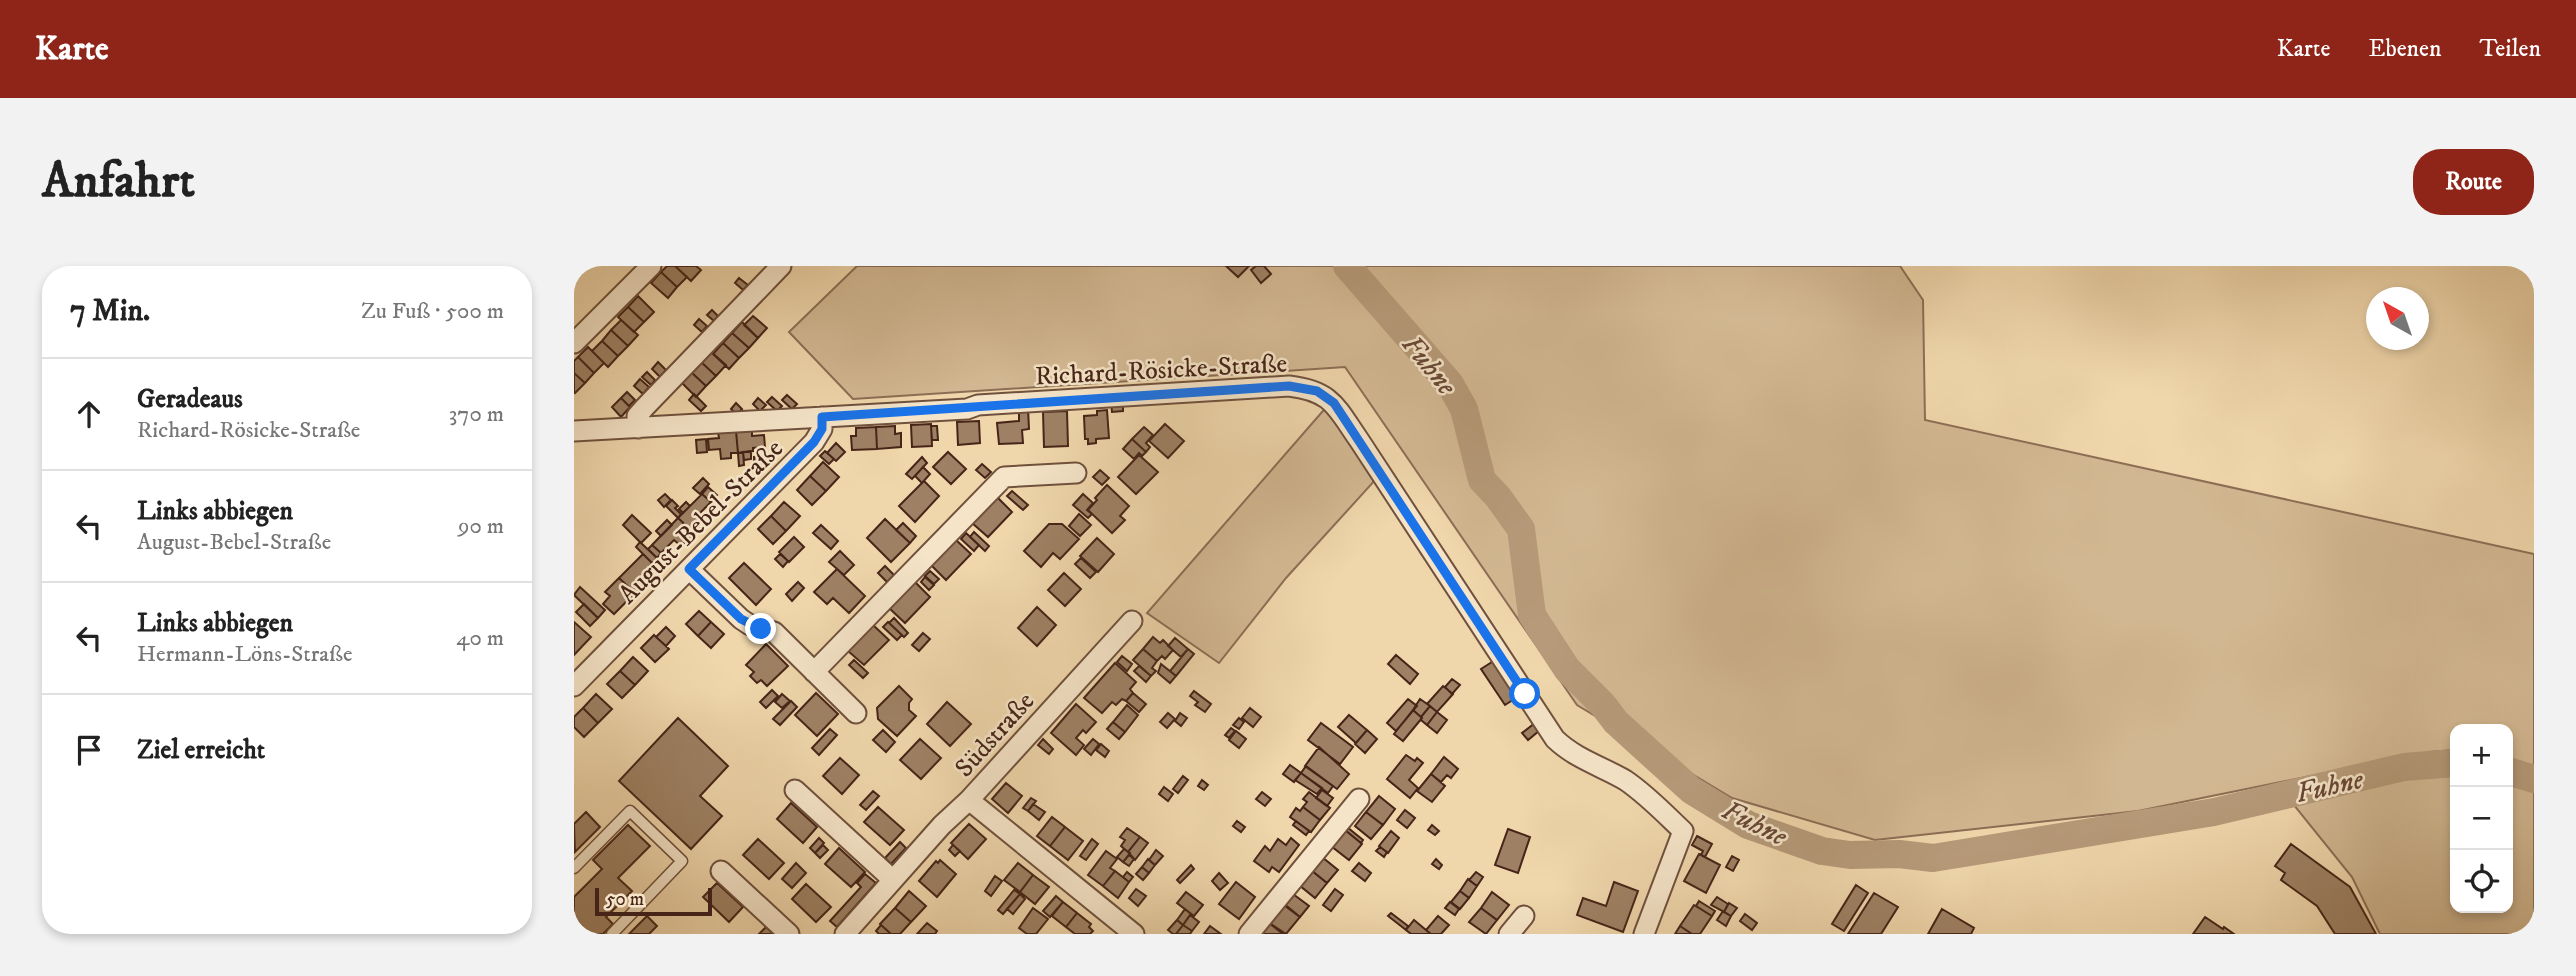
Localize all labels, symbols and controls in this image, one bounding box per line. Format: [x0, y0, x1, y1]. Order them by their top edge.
text: Karte [35, 29, 109, 70]
text: Karte [2277, 34, 2330, 64]
text: Ebenen [2368, 34, 2442, 64]
text: Teilen [2480, 34, 2541, 64]
button: Route [2413, 149, 2534, 215]
text: Anfahrt [42, 151, 195, 213]
north arrow [2366, 287, 2429, 350]
text: 7 Min. [70, 293, 150, 330]
text: Zu Fuß · 500 m [361, 297, 504, 326]
water label: Fuhne [1394, 328, 1465, 403]
street label: Richard-Rösicke-Straße [1034, 347, 1288, 394]
text: Geradeaus [137, 383, 243, 416]
icon: ahead [70, 395, 108, 433]
text: 370 m [449, 400, 504, 429]
text: Richard-Rösicke-Straße [137, 416, 360, 445]
street label: August-Bebel-Straße [612, 433, 790, 611]
text: Links abbiegen [137, 495, 293, 528]
icon: left [70, 507, 108, 545]
text: 90 m [458, 512, 504, 541]
text: August-Bebel-Straße [137, 528, 331, 557]
text: Links abbiegen [137, 607, 293, 640]
route end [745, 613, 776, 644]
icon: left [70, 619, 108, 657]
text: 40 m [456, 624, 504, 653]
text: Hermann-Löns-Straße [137, 640, 352, 669]
route start [1509, 678, 1540, 709]
street label: Südstraße [948, 686, 1042, 784]
map controls [2450, 724, 2513, 913]
button: + [2450, 724, 2513, 787]
icon: arrive [70, 731, 108, 769]
text: Ziel erreicht [137, 734, 265, 767]
water label: Fuhne [2292, 761, 2368, 811]
button: − [2450, 787, 2513, 850]
water label: Fuhne [1716, 793, 1794, 855]
button: locate [2450, 850, 2513, 913]
scale bar [595, 885, 712, 917]
text: 50 m [606, 888, 644, 911]

